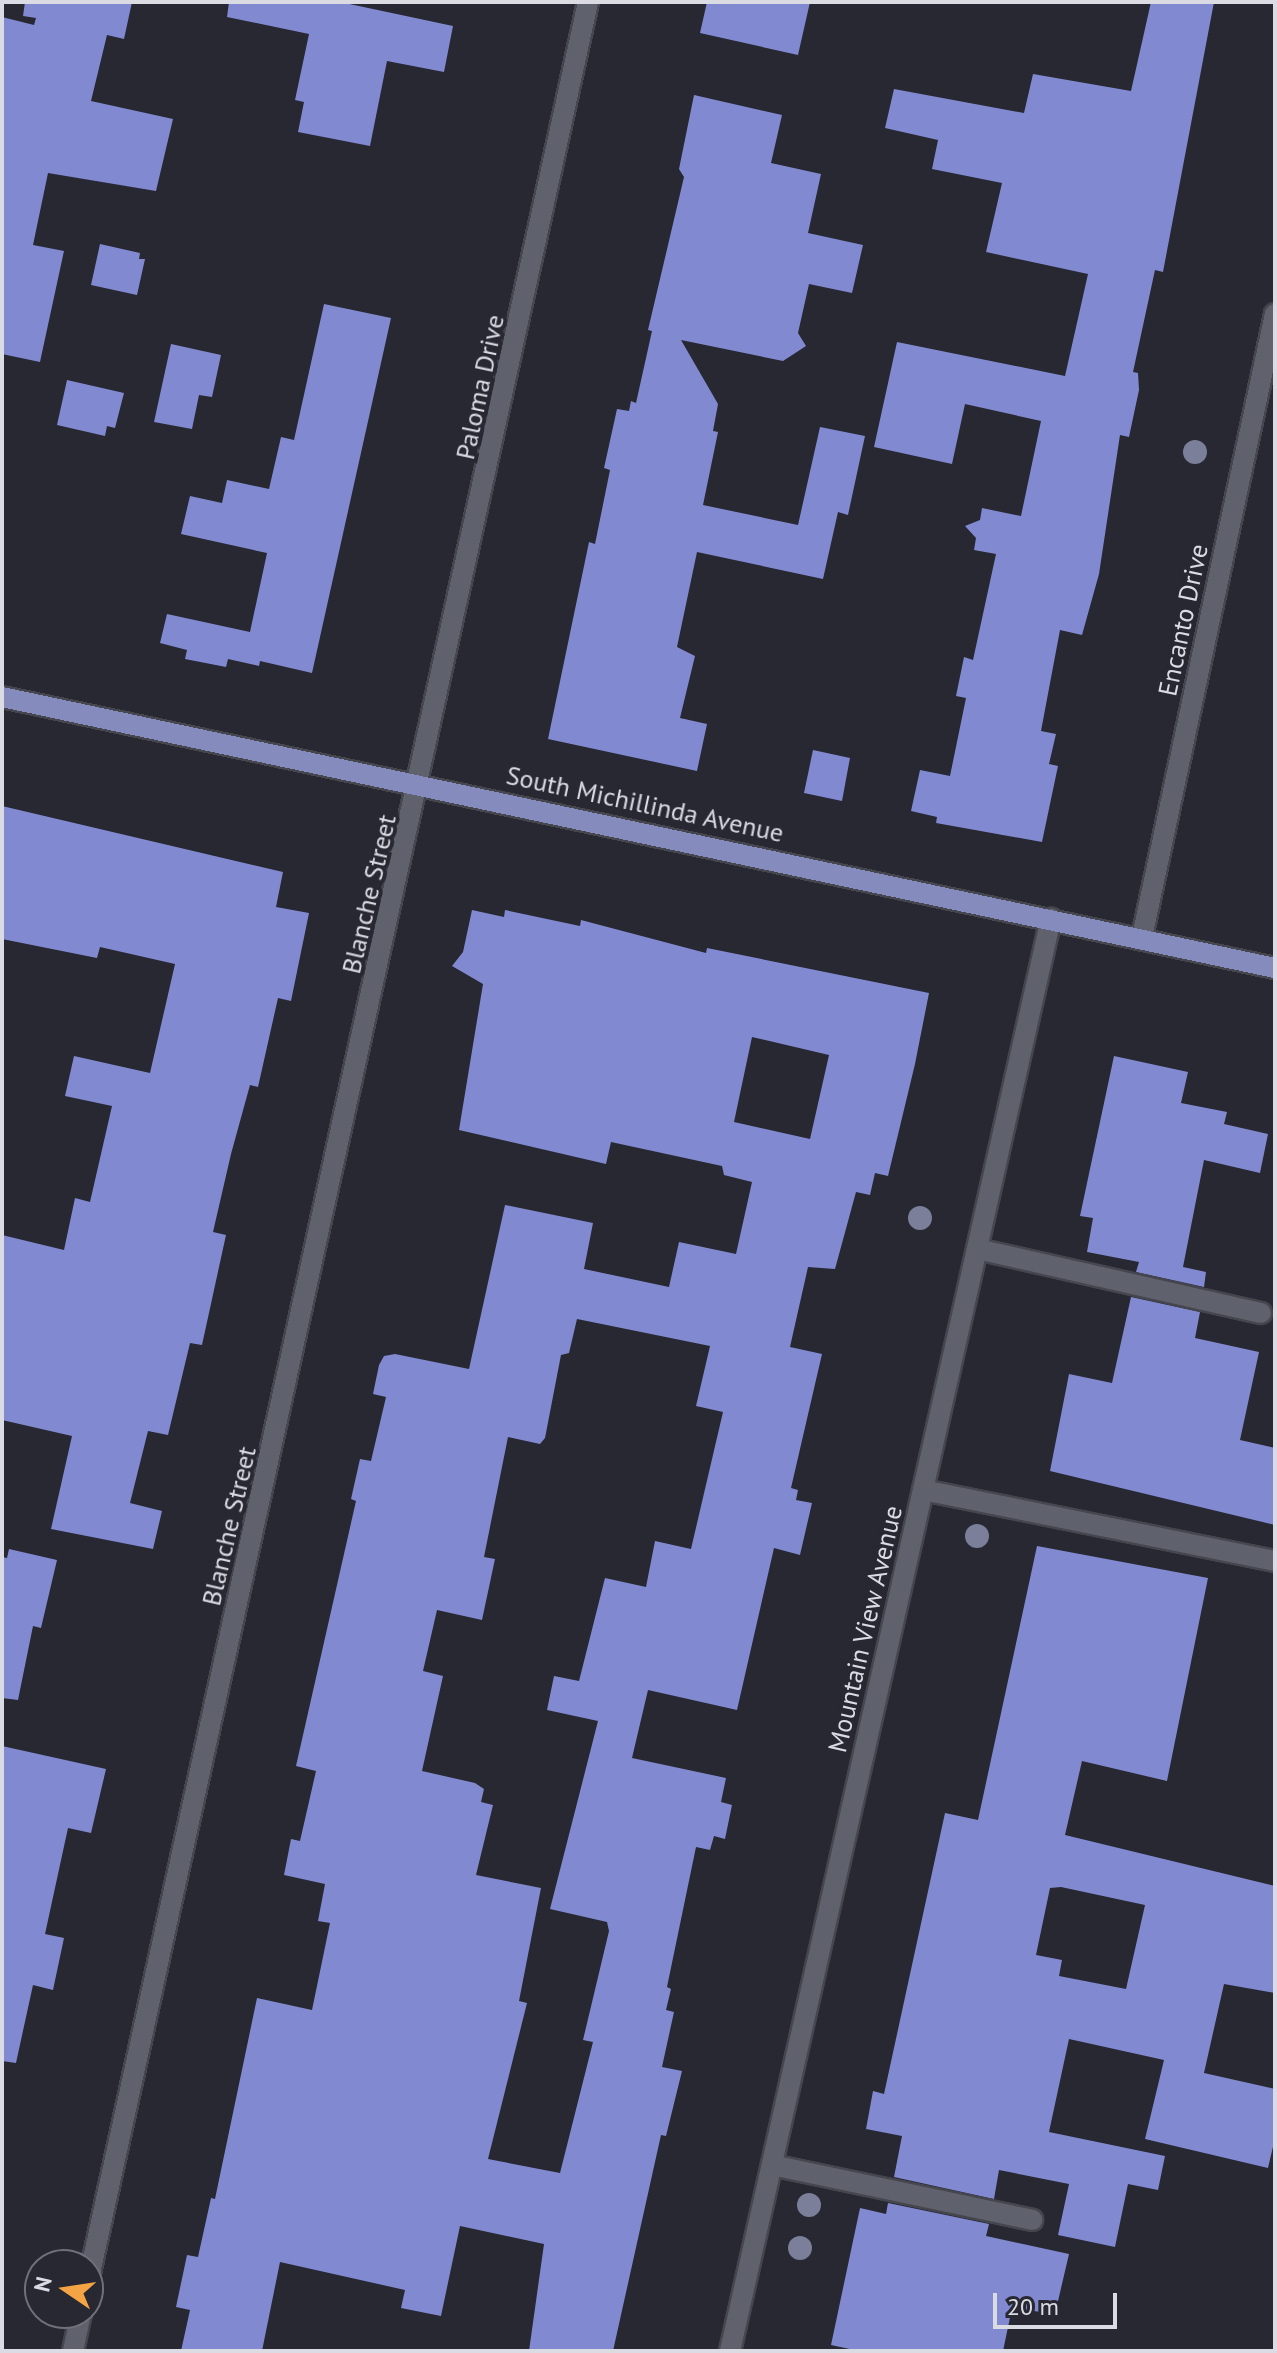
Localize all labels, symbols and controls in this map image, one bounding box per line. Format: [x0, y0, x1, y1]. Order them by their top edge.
street label: Paloma Drive [449, 312, 511, 462]
street label: Encanto Drive [1152, 541, 1214, 699]
street label: South Michillinda Avenue [503, 759, 787, 849]
street label: Blanche Street [336, 811, 402, 977]
street label: Blanche Street [196, 1443, 262, 1609]
street label: Mountain View Avenue [821, 1502, 909, 1756]
north arrow [24, 2249, 104, 2329]
text: N [27, 2274, 58, 2294]
scale bar [997, 2277, 1121, 2327]
text: 20 m [1007, 2291, 1059, 2322]

